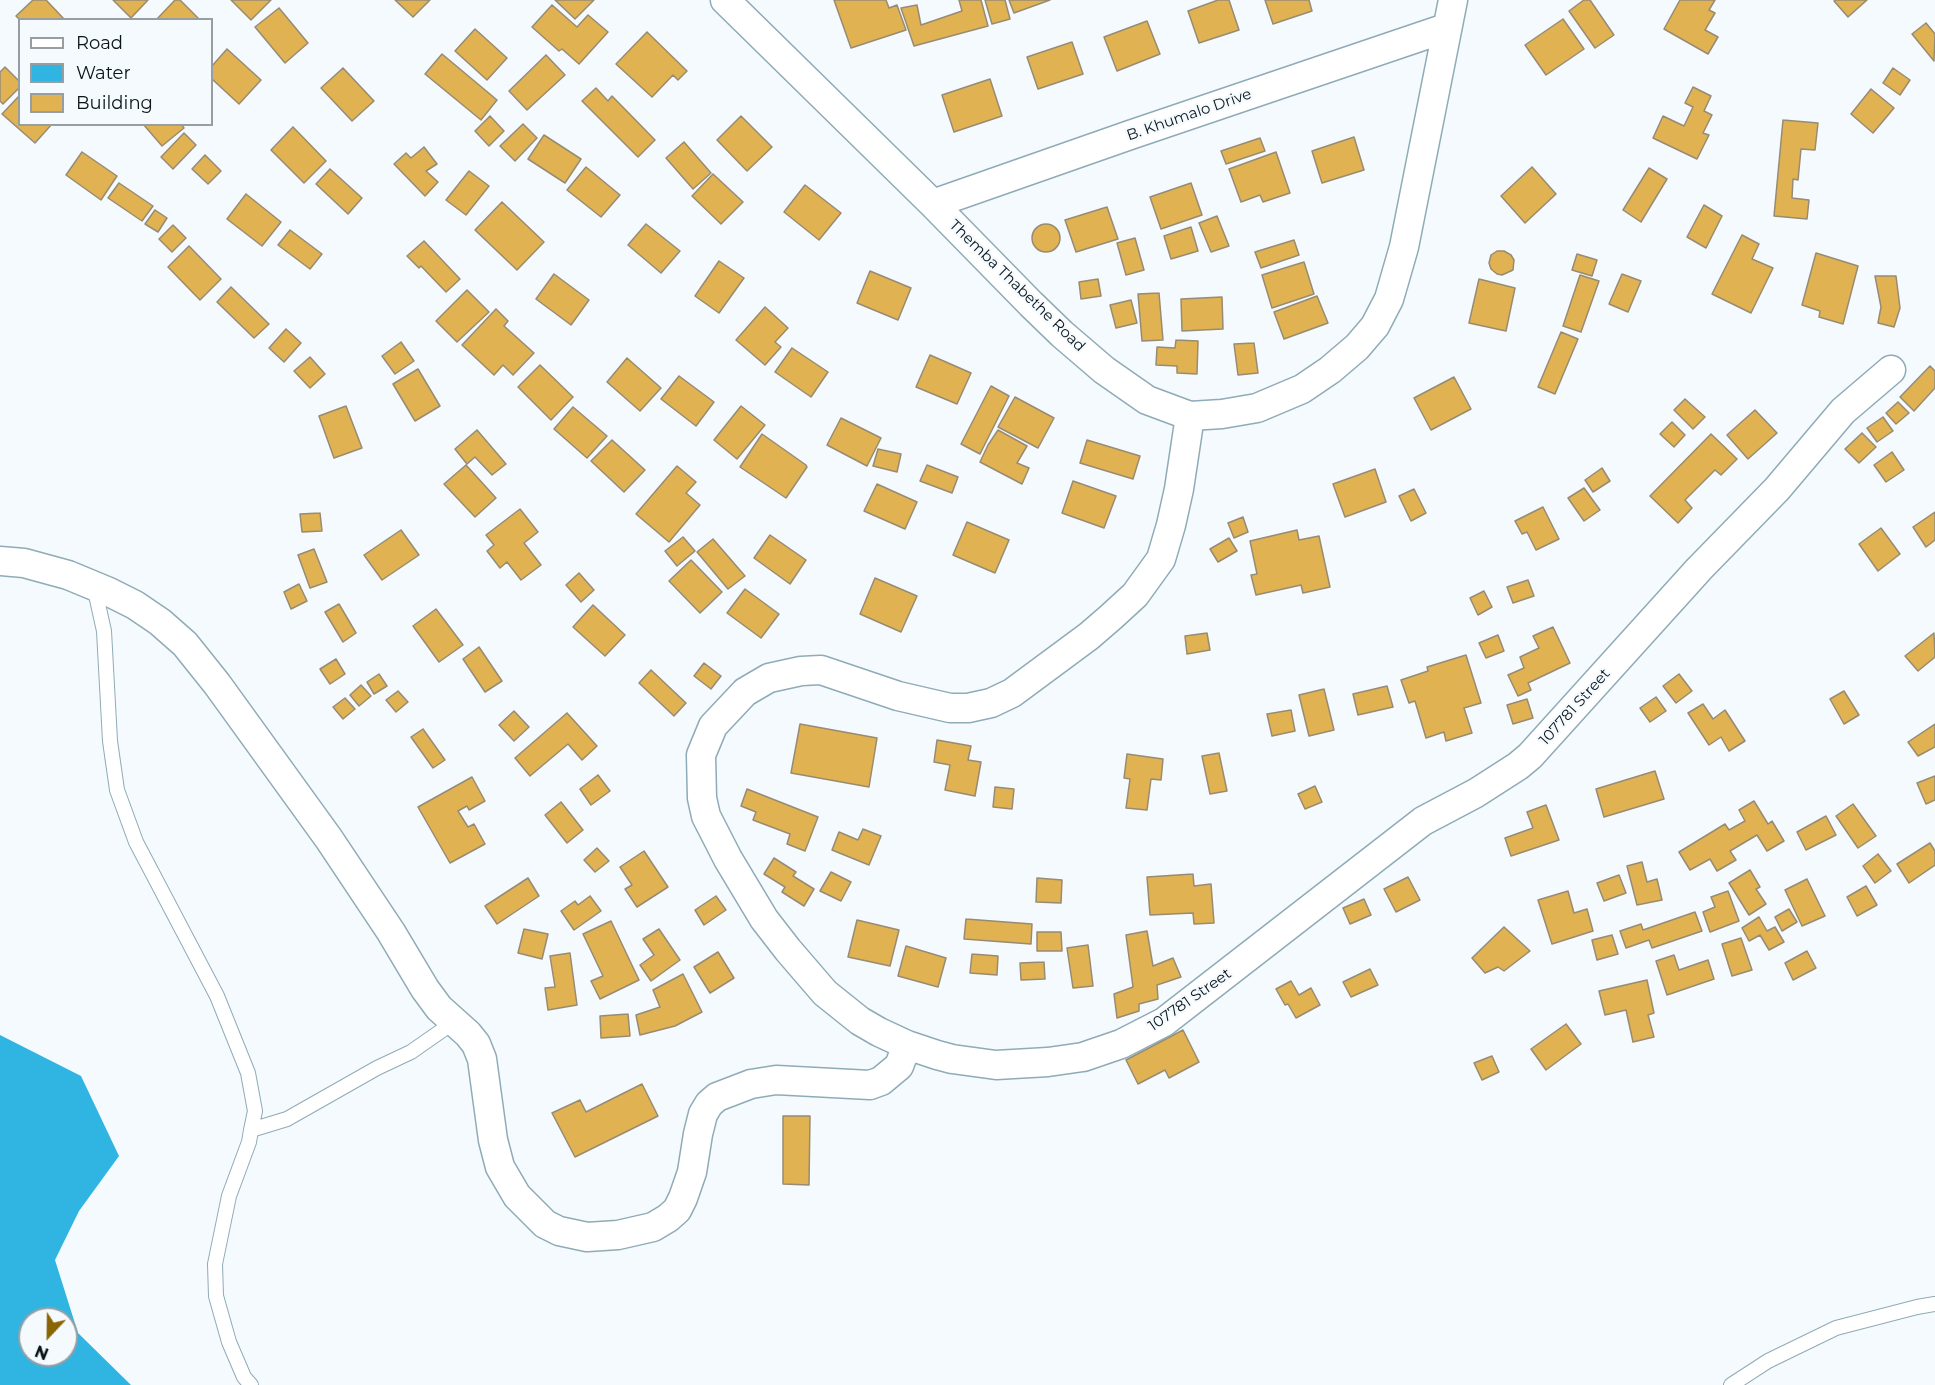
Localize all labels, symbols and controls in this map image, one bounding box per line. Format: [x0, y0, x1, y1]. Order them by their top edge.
legend [18, 18, 213, 126]
text: Road [76, 32, 123, 54]
text: Water [76, 62, 131, 84]
street label: B. Khumalo Drive [1124, 85, 1254, 145]
text: Building [76, 92, 153, 114]
street label: Themba Thabethe Road [945, 216, 1089, 356]
street label: 107781 Street [1536, 665, 1614, 749]
street label: 107781 Street [1145, 965, 1235, 1035]
north arrow [18, 1307, 78, 1367]
text: N [32, 1341, 51, 1364]

